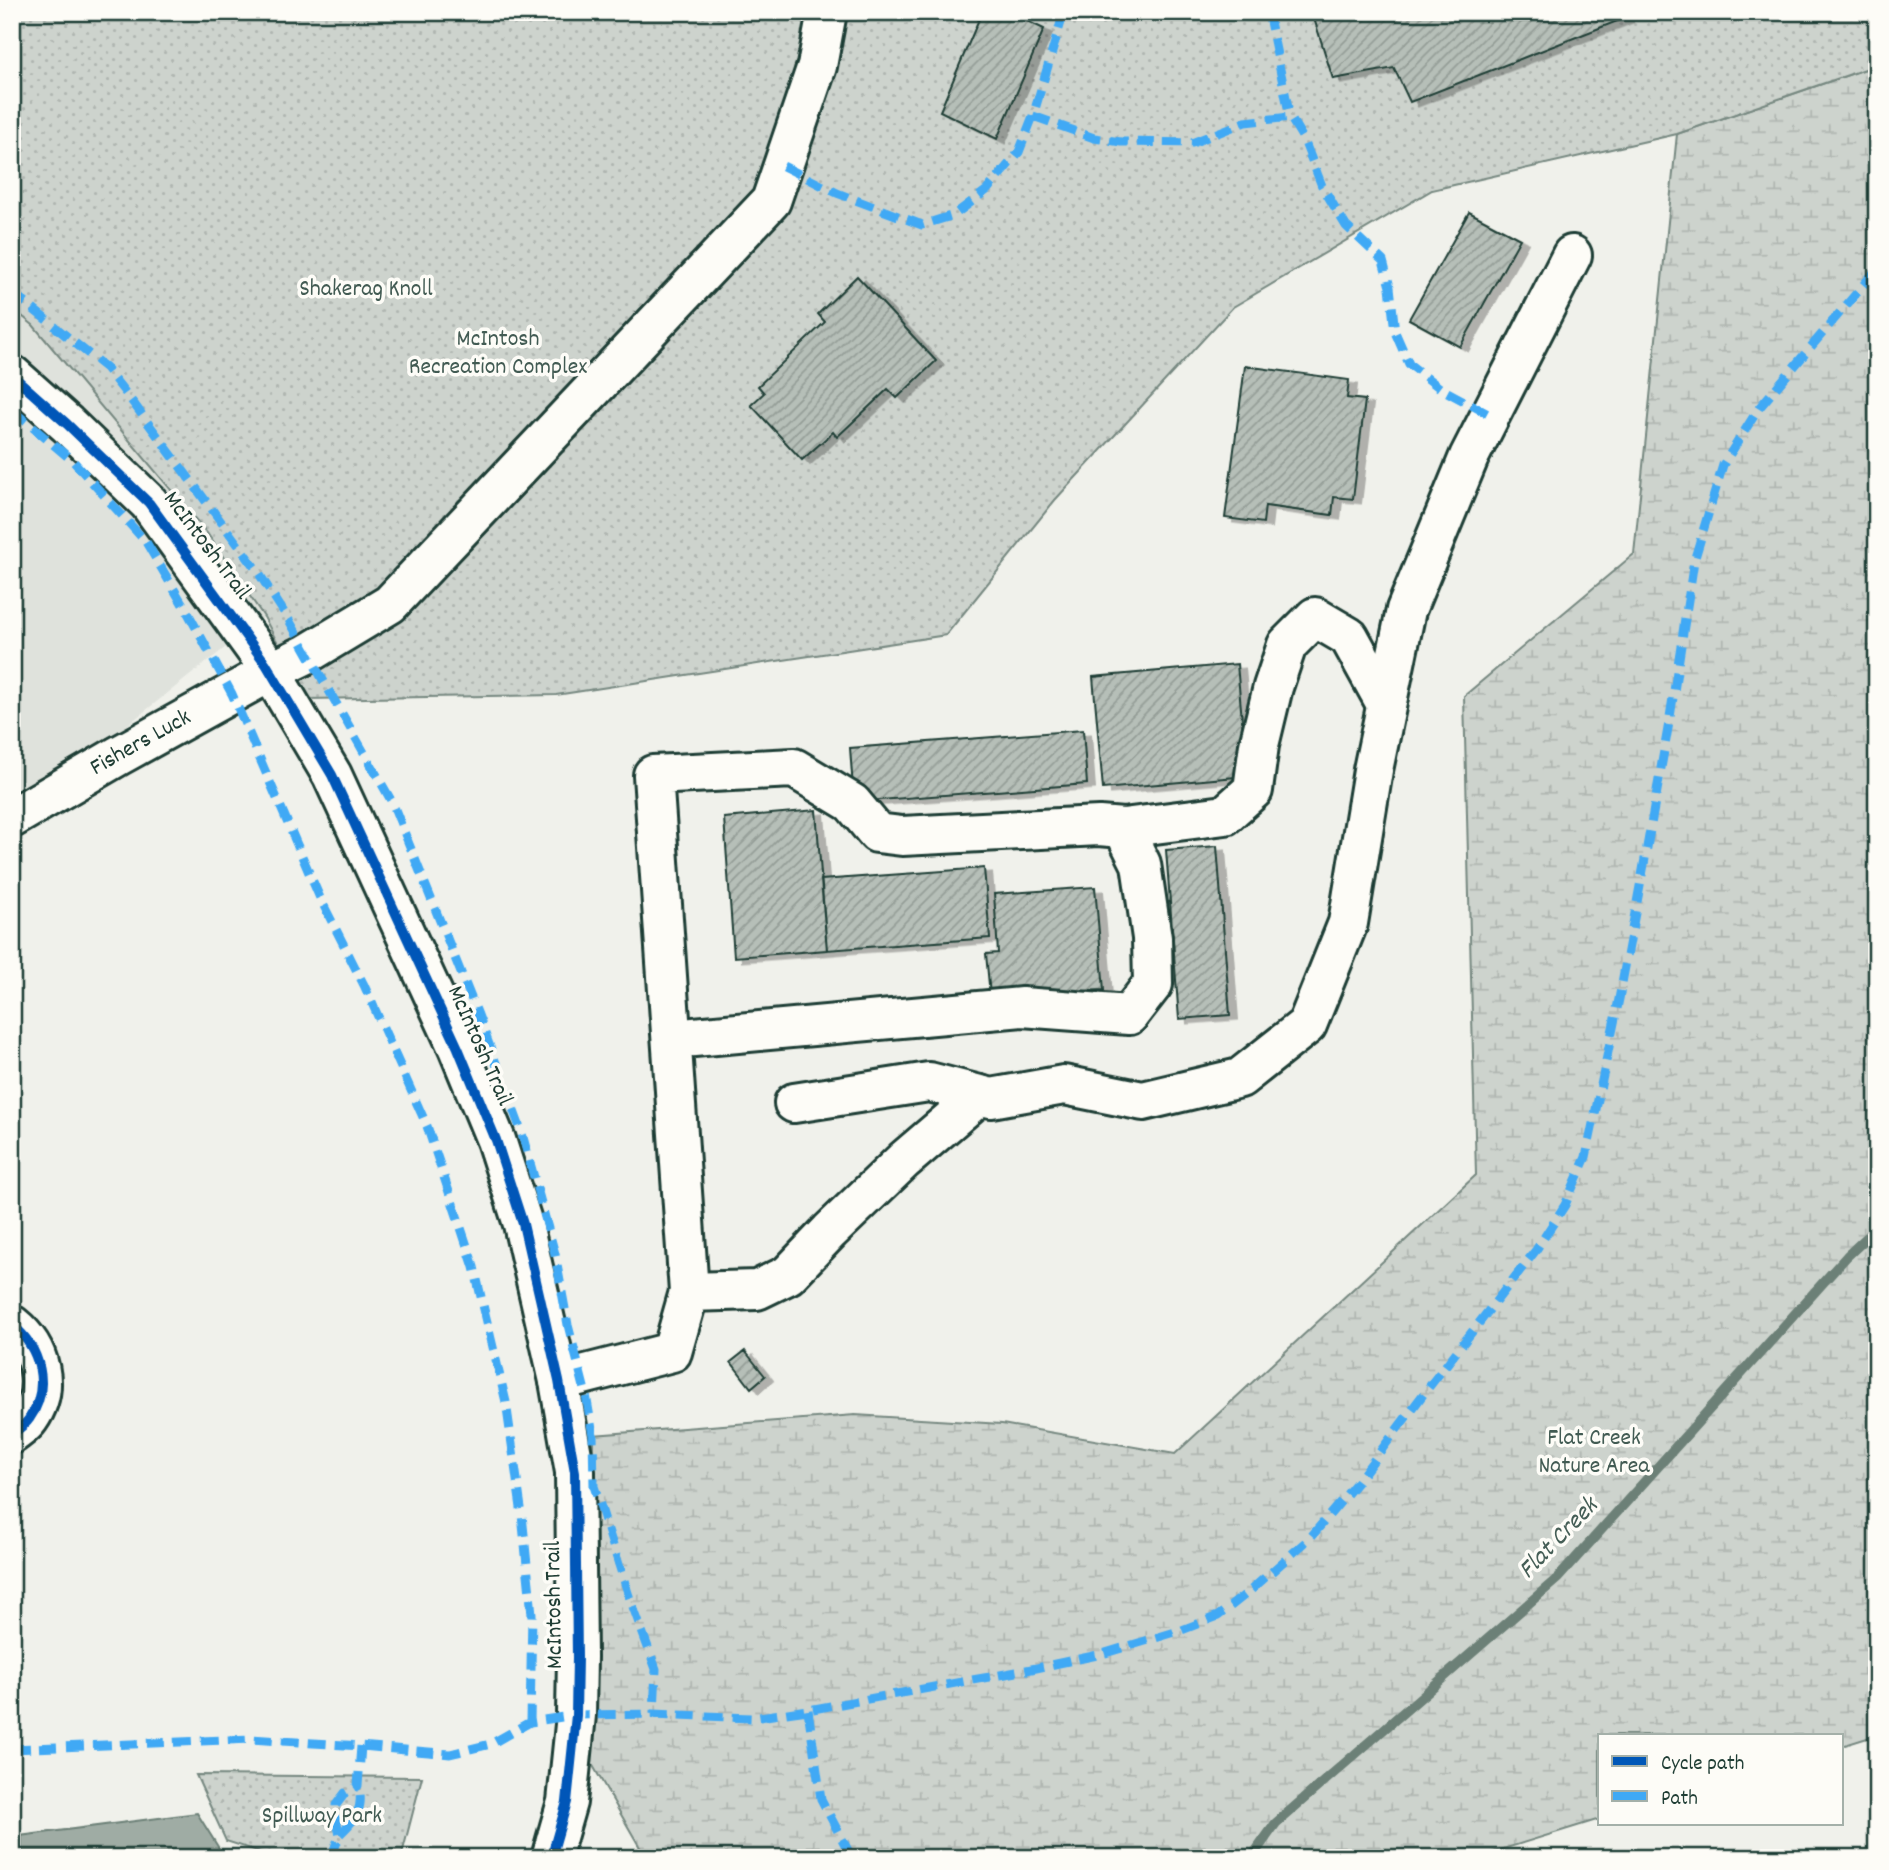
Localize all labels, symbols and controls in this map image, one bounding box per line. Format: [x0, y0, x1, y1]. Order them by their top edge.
park label: Shakerag Knoll [299, 273, 433, 307]
park label: McIntosh Recreation Complex [409, 323, 587, 385]
street label: McIntosh Trail [154, 485, 258, 608]
street label: Fishers Luck [84, 702, 198, 785]
street label: McIntosh Trail [437, 981, 521, 1112]
park label: Flat Creek Nature Area [1538, 1422, 1650, 1484]
water label: Flat Creek [1510, 1488, 1609, 1588]
street label: McIntosh Trail [537, 1540, 573, 1669]
legend [1598, 1734, 1843, 1825]
text: Cycle path [1661, 1750, 1744, 1780]
text: Path [1661, 1785, 1698, 1815]
park label: Spillway Park [262, 1800, 382, 1834]

